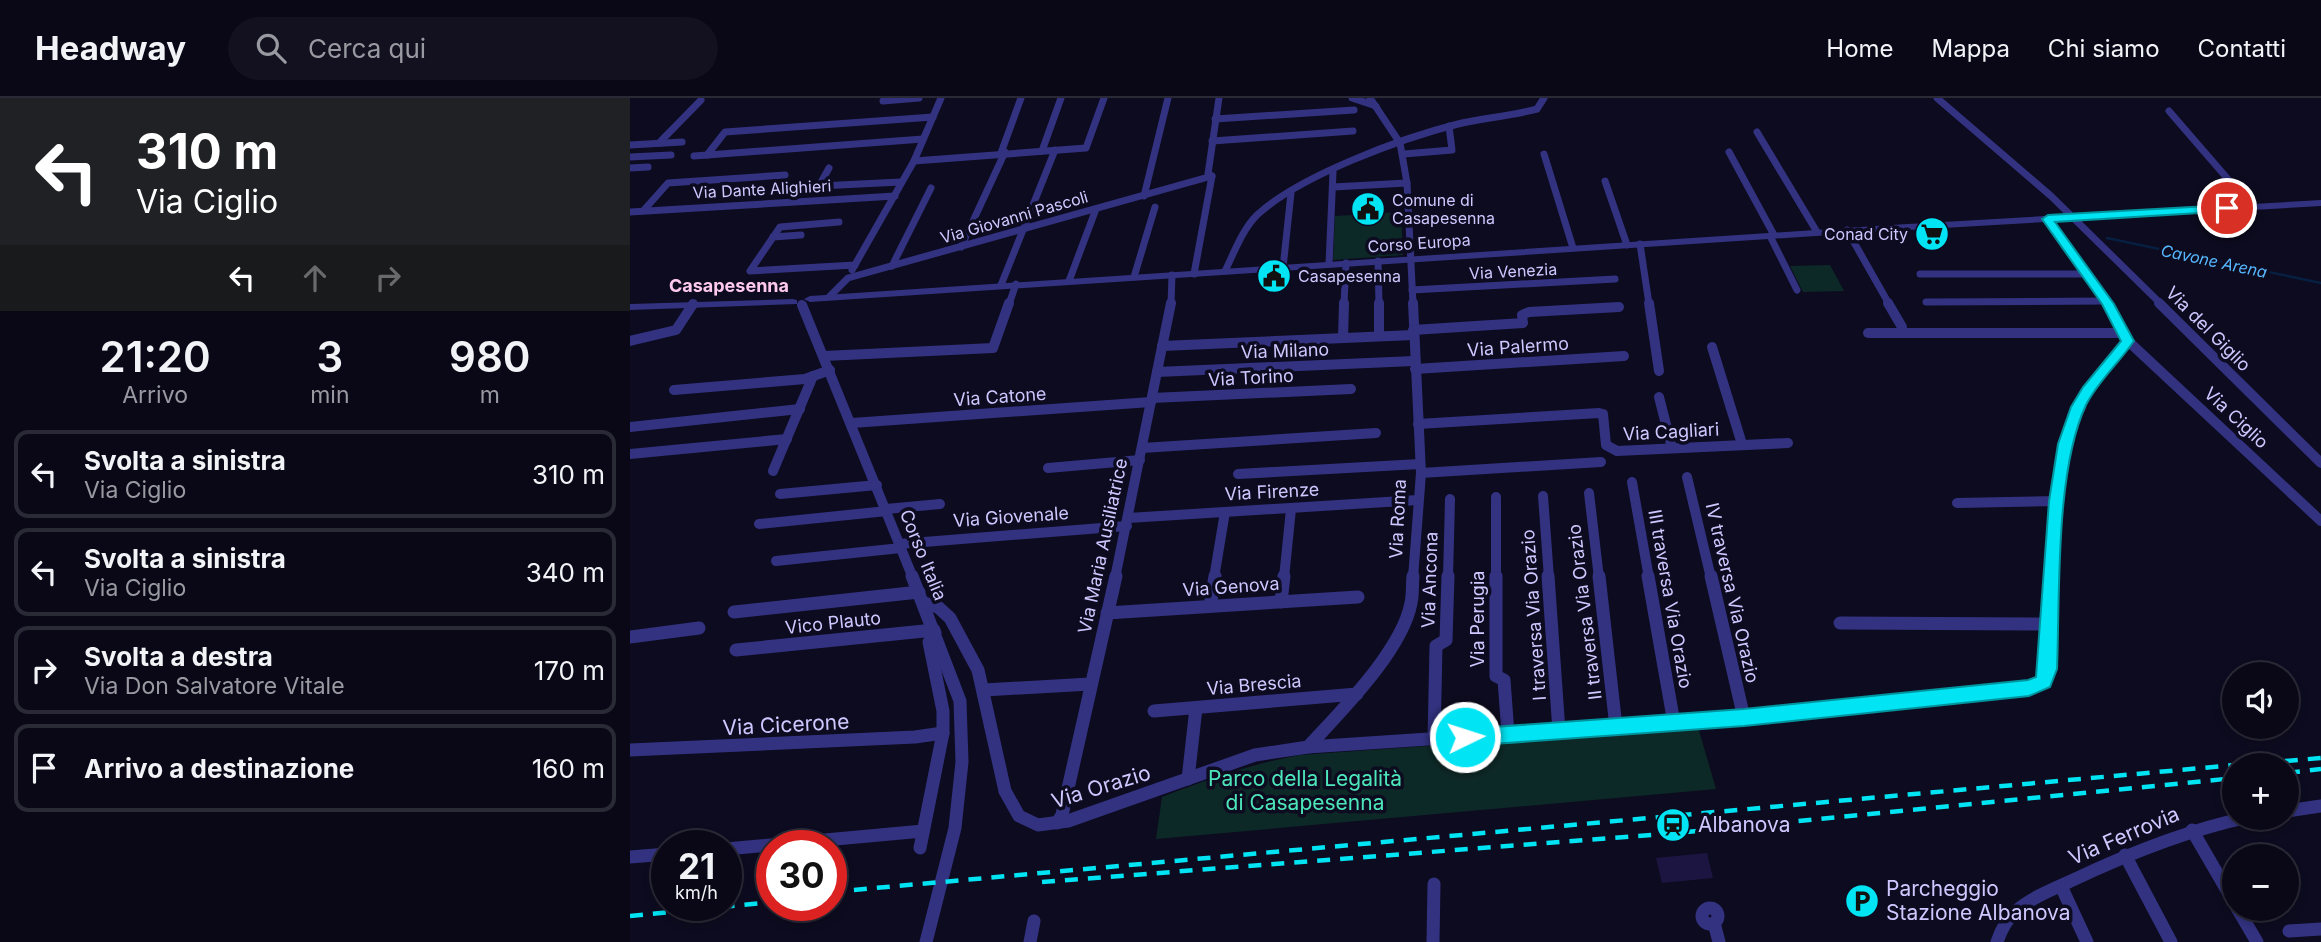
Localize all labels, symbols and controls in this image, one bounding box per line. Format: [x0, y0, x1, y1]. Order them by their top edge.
search box [228, 17, 718, 80]
text: Headway [35, 28, 186, 68]
icon: search [252, 29, 290, 67]
text: Cerca qui [308, 33, 426, 64]
text: Home [1826, 34, 1894, 63]
text: Mappa [1932, 34, 2010, 63]
text: Chi siamo [2048, 34, 2160, 63]
text: Contatti [2198, 34, 2286, 63]
text: 310 m [136, 122, 278, 181]
icon: left [21, 126, 112, 217]
street label: Via Dante Alighieri [692, 175, 832, 203]
pin [2197, 178, 2257, 238]
text: Via Ciglio [136, 182, 278, 221]
street label: Via Giovanni Pascoli [938, 186, 1090, 248]
icon: arrive [2208, 189, 2246, 227]
public building icon: Comune di Casapesenna [1349, 190, 1387, 228]
place label: Comune di Casapesenna [1392, 190, 1495, 228]
supermarket icon: Conad City [1913, 215, 1951, 253]
place label: Conad City [1824, 224, 1908, 244]
street label: Corso Europa [1367, 229, 1471, 257]
water label: Cavone Arena [2159, 240, 2269, 282]
public building icon: Casapesenna [1255, 257, 1293, 295]
icon: left [223, 259, 261, 297]
icon: ahead [296, 259, 334, 297]
icon: right [369, 259, 407, 297]
street label: Via Venezia [1468, 259, 1558, 283]
place label: Casapesenna [1298, 266, 1401, 286]
district label: Casapesenna [669, 275, 789, 296]
street label: Via del Giglio [2162, 282, 2255, 375]
text: 21:20 [100, 331, 211, 382]
text: 3 [316, 331, 343, 382]
text: 980 [449, 331, 530, 382]
street label: Via Palermo [1466, 332, 1570, 361]
street label: Via Milano [1240, 338, 1330, 363]
street label: Via Torino [1208, 365, 1294, 390]
text: Arrivo [122, 381, 188, 409]
text: min [310, 381, 350, 409]
text: m [480, 381, 500, 409]
street label: Via Catone [953, 383, 1047, 410]
street label: Via Ciglio [2200, 383, 2273, 453]
street label: Via Cagliari [1622, 418, 1720, 445]
text: Svolta a sinistra [84, 445, 286, 476]
icon: left [25, 455, 63, 493]
street label: Via Maria Ausiliatrice [1074, 456, 1131, 635]
text: 310 m [532, 459, 605, 490]
text: Via Ciglio [84, 476, 186, 504]
street label: Via Firenze [1224, 479, 1320, 504]
street label: Via Roma [1385, 479, 1410, 559]
street label: IV traversa Via Orazio [1702, 501, 1763, 685]
street label: Via Giovenale [952, 502, 1070, 531]
street label: Corso Italia [896, 506, 951, 603]
street label: III traversa Via Orazio [1644, 508, 1697, 690]
street label: II traversa Via Orazio [1563, 523, 1606, 701]
street label: I traversa Via Orazio [1517, 529, 1550, 701]
street label: Via Ancona [1417, 531, 1442, 629]
text: Svolta a sinistra [84, 543, 286, 574]
icon: left [25, 553, 63, 591]
text: 340 m [526, 557, 605, 588]
street label: Via Perugia [1467, 571, 1488, 667]
street label: Via Genova [1182, 573, 1280, 600]
text: Via Ciglio [84, 574, 186, 602]
street label: Vico Plauto [784, 607, 882, 638]
text: Svolta a destra [84, 641, 273, 672]
icon: right [25, 651, 63, 689]
text: 170 m [534, 655, 605, 686]
map controls [2222, 662, 2299, 921]
button: sound [2222, 662, 2299, 739]
street label: Via Brescia [1206, 670, 1302, 699]
text: Via Don Salvatore Vitale [84, 672, 345, 700]
position arrow [1428, 700, 1502, 774]
street label: Via Cicerone [722, 709, 850, 740]
icon: arrive [25, 749, 63, 787]
text: Arrivo a destinazione [84, 753, 354, 784]
text: 160 m [532, 753, 605, 784]
button: + [2222, 753, 2299, 830]
street label: Via Orazio [1048, 760, 1153, 813]
park label: Parco della Legalità di Casapesenna [1208, 766, 1402, 815]
street label: Via Ferrovia [2065, 801, 2183, 870]
station icon: Albanova [1654, 806, 1692, 844]
place label: Albanova [1698, 812, 1791, 837]
speed limit sign: 30 [756, 830, 847, 921]
button: − [2222, 844, 2299, 921]
text: 21 [678, 845, 715, 887]
place label: Parcheggio Stazione Albanova [1886, 876, 2071, 925]
text: km/h [675, 882, 718, 903]
parking icon: Parcheggio Stazione Albanova [1843, 882, 1881, 920]

